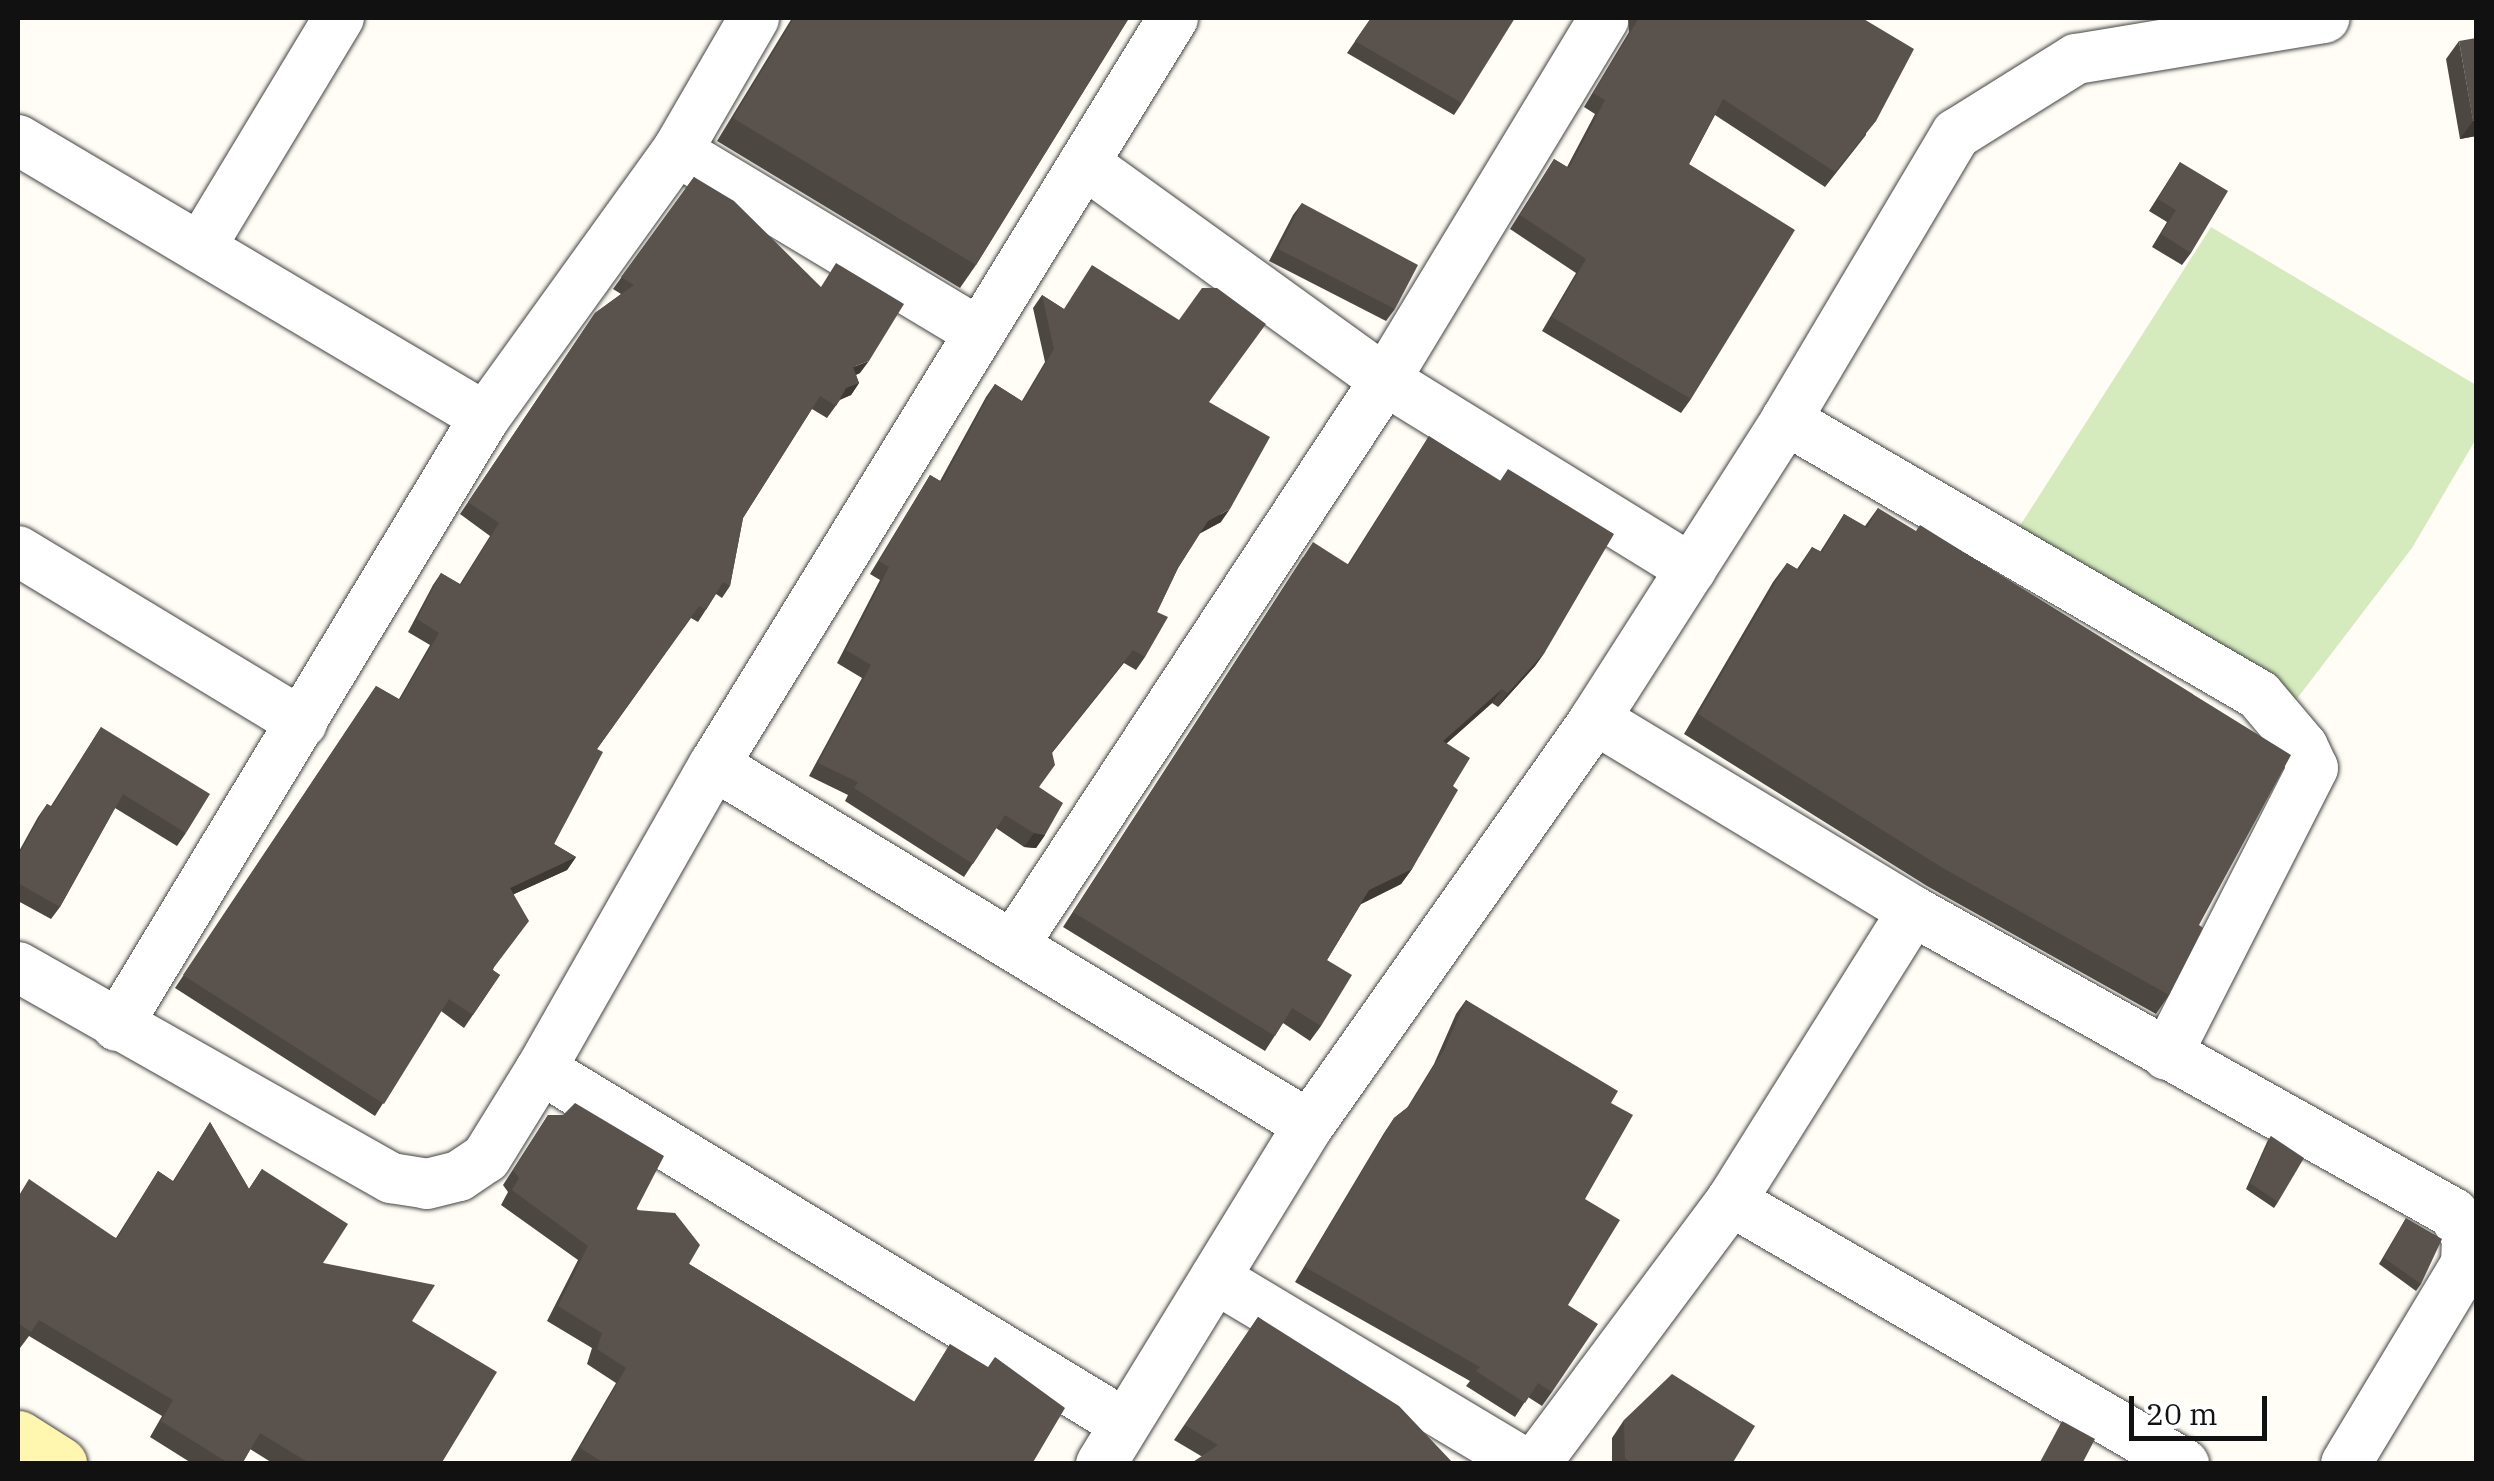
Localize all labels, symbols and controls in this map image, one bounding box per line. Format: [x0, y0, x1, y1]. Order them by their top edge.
scale bar [2134, 1376, 2272, 1438]
text: 20 m [2146, 1394, 2218, 1433]

